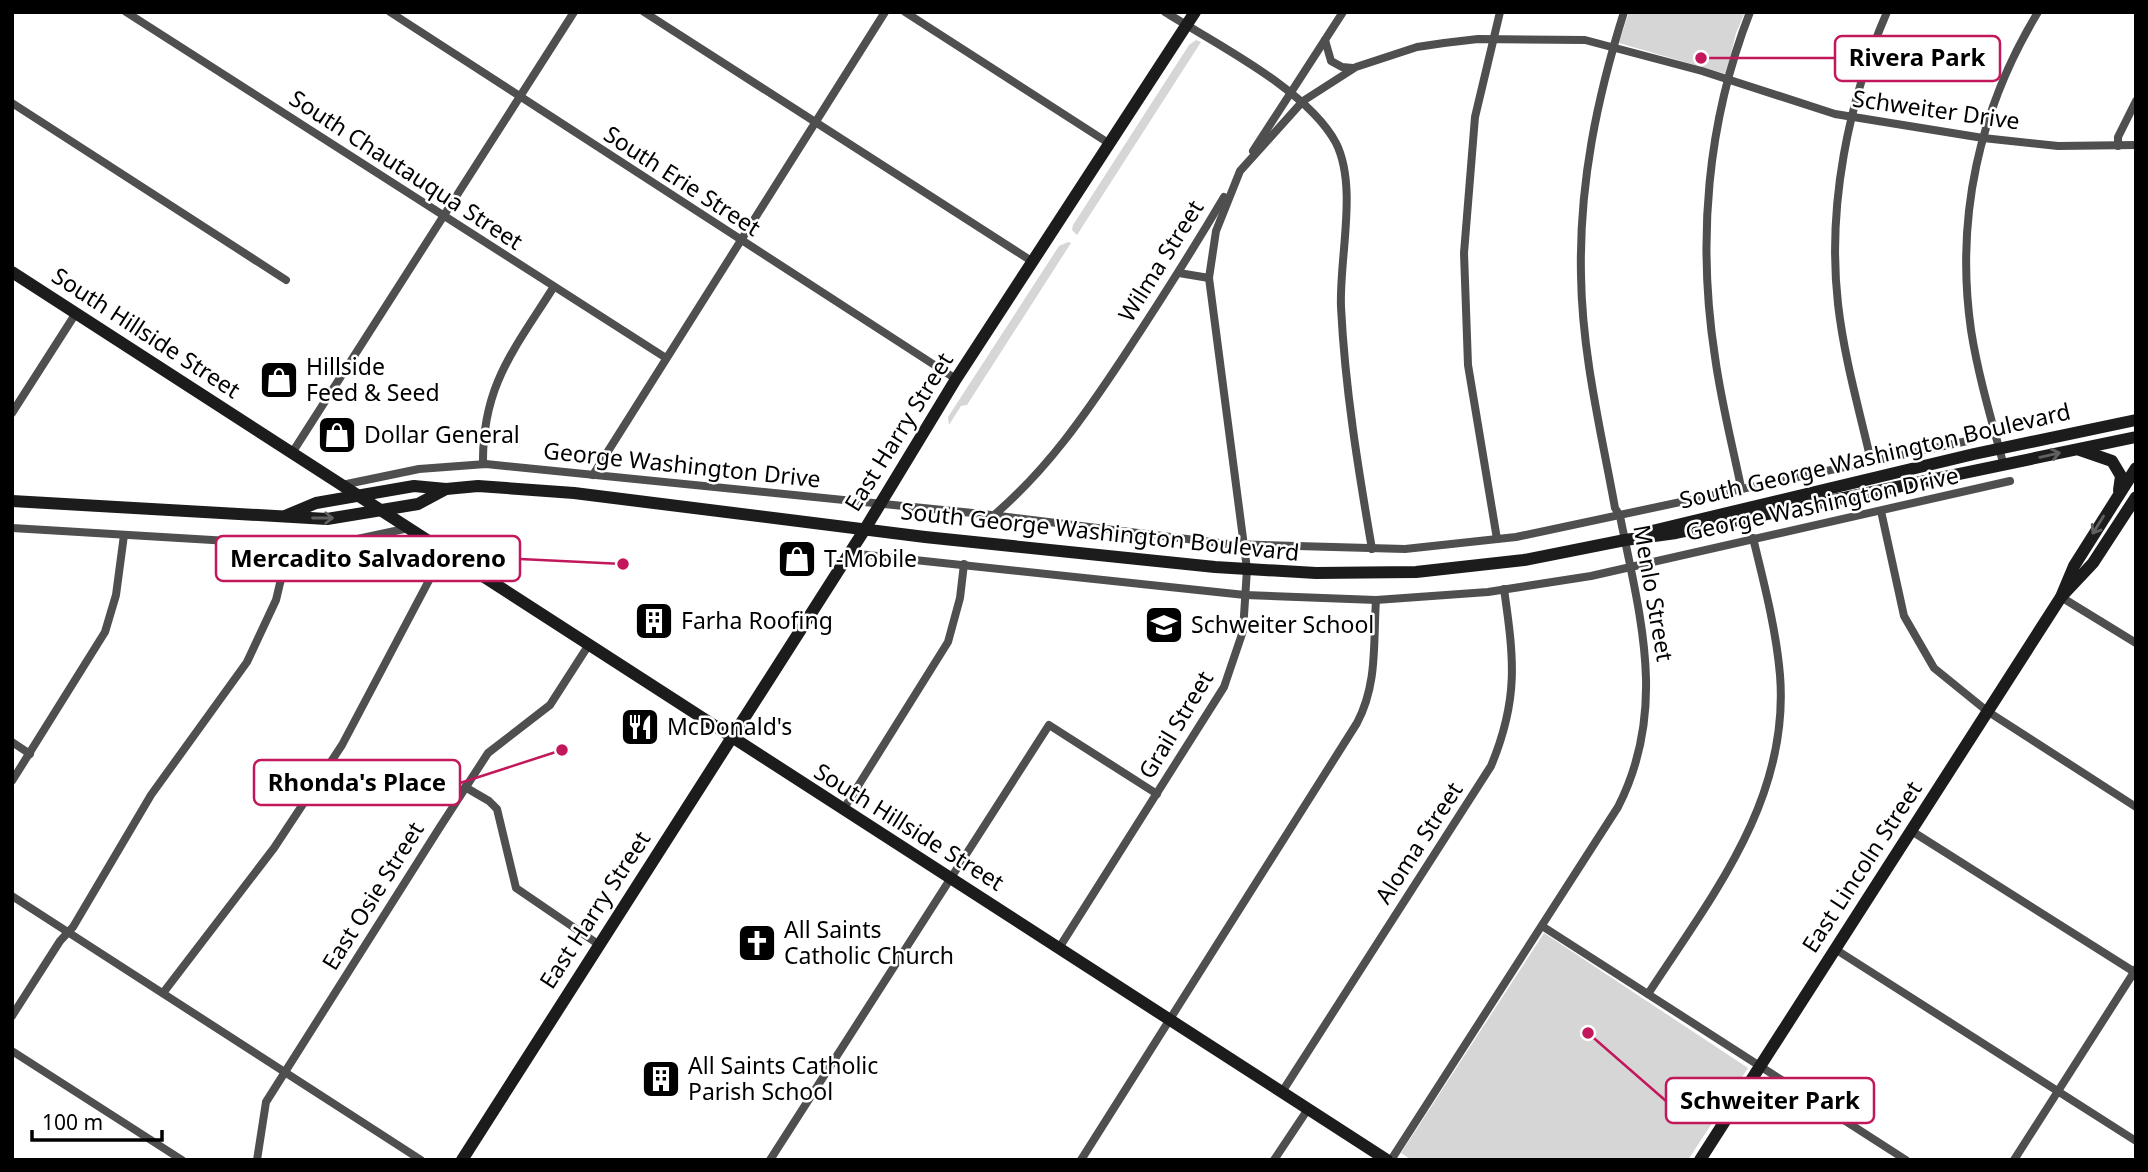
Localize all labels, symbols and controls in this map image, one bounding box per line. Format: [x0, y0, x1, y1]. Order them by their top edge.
callout: Rivera Park [1835, 36, 2000, 81]
text: Rivera Park [1849, 40, 1985, 73]
street label: Schweiter Drive [1850, 81, 2022, 137]
street label: South Chautauqua Street [284, 82, 529, 257]
street label: South Erie Street [598, 118, 767, 243]
street label: Wilma Street [1110, 194, 1210, 327]
street label: South Hillside Street [46, 259, 247, 405]
street label: East Harry Street [836, 346, 960, 517]
place label: Hillside Feed & Seed [306, 350, 440, 408]
shop icon: Hillside Feed & Seed [258, 359, 300, 401]
street label: South George Washington Boulevard [1676, 394, 2073, 516]
shop icon: Dollar General [316, 414, 358, 456]
place label: Dollar General [364, 418, 520, 450]
street label: George Washington Drive [542, 434, 822, 494]
one-way arrow [2038, 448, 2061, 461]
street label: George Washington Drive [1682, 458, 1961, 548]
street label: South George Washington Boulevard [899, 494, 1301, 568]
one-way arrow [311, 511, 334, 525]
one-way arrow [2091, 514, 2105, 534]
street label: Menlo Street [1626, 522, 1682, 664]
callout: Mercadito Salvadoreno [216, 536, 520, 581]
shop icon: T-Mobile [776, 538, 818, 580]
text: Mercadito Salvadoreno [230, 541, 506, 574]
place label: T-Mobile [824, 542, 917, 574]
building icon: Farha Roofing [633, 600, 675, 642]
place label: Farha Roofing [681, 604, 833, 636]
school or university icon: Schweiter School [1143, 604, 1185, 646]
place label: Schweiter School [1191, 608, 1374, 640]
street label: Grail Street [1130, 664, 1220, 784]
restaurant icon: McDonald's [619, 706, 661, 748]
place label: McDonald's [667, 710, 792, 742]
street label: South Hillside Street [808, 755, 1011, 898]
callout: Rhonda's Place [254, 760, 460, 805]
text: Rhonda's Place [268, 765, 446, 798]
street label: Aloma Street [1367, 775, 1469, 910]
street label: East Lincoln Street [1794, 775, 1929, 958]
street label: East Osie Street [314, 815, 431, 976]
street label: East Harry Street [531, 824, 657, 994]
place label: All Saints Catholic Church [784, 913, 954, 971]
church icon: All Saints Catholic Church [736, 922, 778, 964]
place label: All Saints Catholic Parish School [688, 1049, 878, 1107]
building icon: All Saints Catholic Parish School [640, 1058, 682, 1100]
callout: Schweiter Park [1666, 1078, 1874, 1123]
text: Schweiter Park [1680, 1083, 1860, 1116]
scale bar [32, 1098, 161, 1142]
text: 100 m [42, 1108, 103, 1136]

